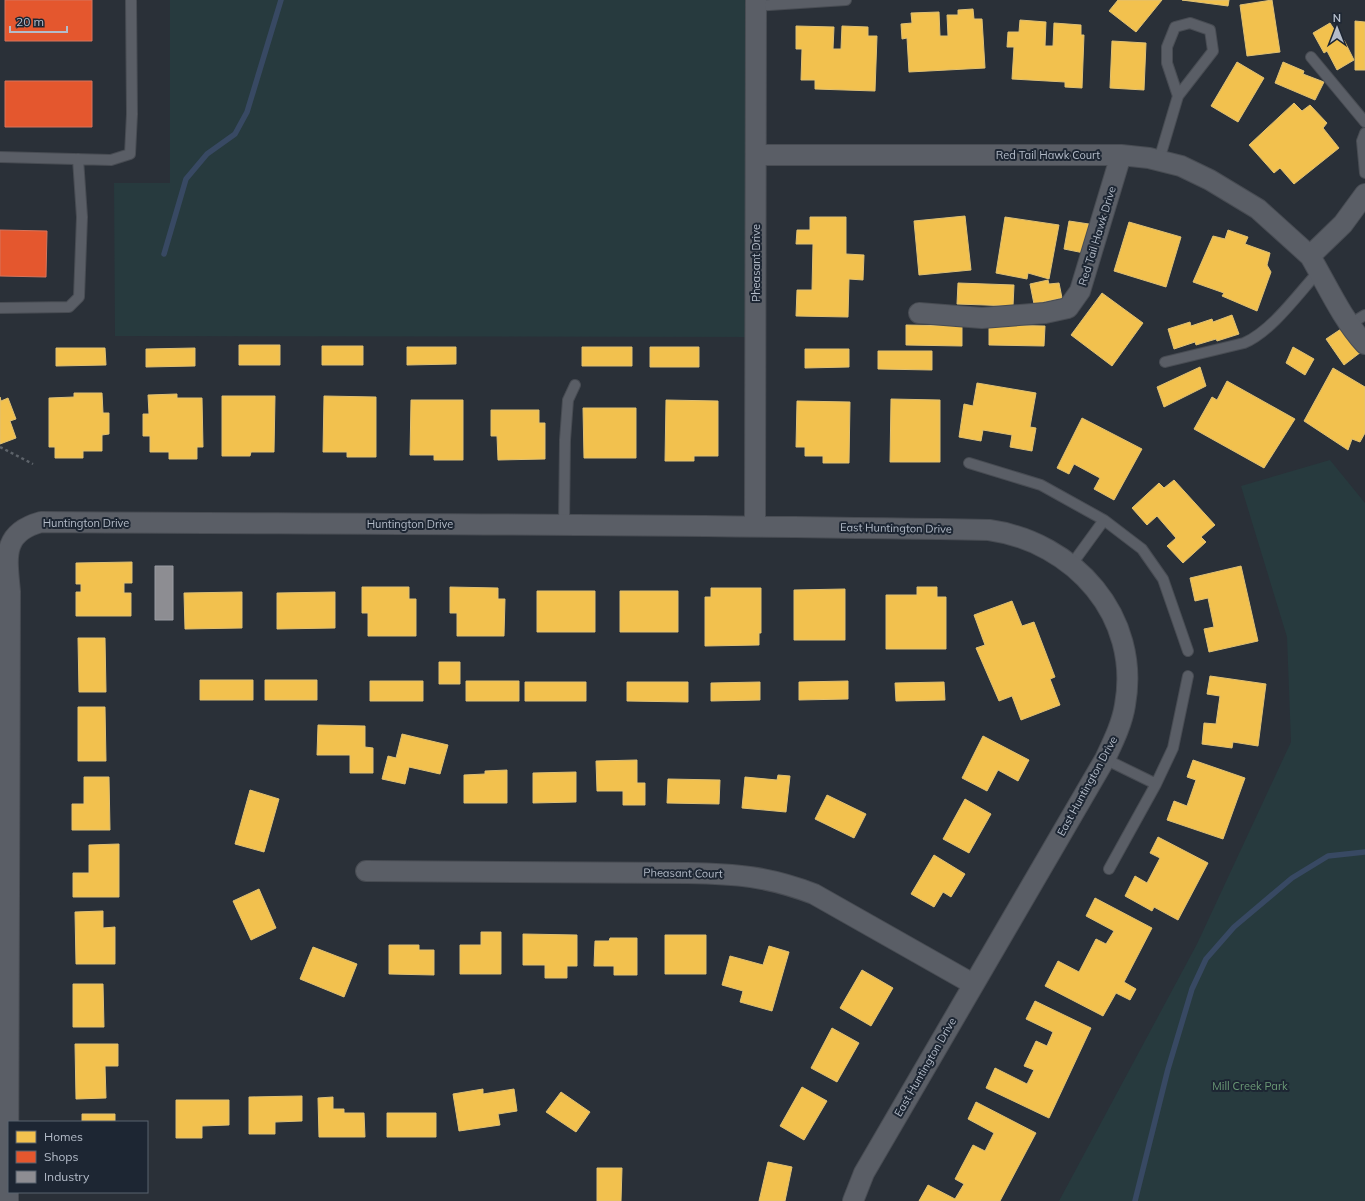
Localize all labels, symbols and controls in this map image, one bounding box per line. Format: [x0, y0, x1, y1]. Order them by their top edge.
scale bar [10, 8, 67, 34]
north arrow [1317, 8, 1357, 48]
text: N [1333, 11, 1341, 25]
text: 20 m [16, 14, 44, 29]
street label: Red Tail Hawk Court [996, 148, 1100, 162]
street label: Red Tail Hawk Drive [1075, 185, 1119, 287]
street label: Pheasant Drive [749, 224, 763, 302]
street label: Huntington Drive [43, 516, 129, 530]
street label: Huntington Drive [367, 517, 453, 531]
street label: East Huntington Drive [840, 520, 952, 536]
street label: East Huntington Drive [1054, 734, 1120, 838]
street label: Pheasant Court [643, 865, 723, 881]
street label: East Huntington Drive [891, 1015, 959, 1119]
park label: Mill Creek Park [1212, 1079, 1288, 1093]
legend [8, 1121, 148, 1193]
text: Homes [44, 1129, 83, 1144]
text: Shops [44, 1149, 79, 1164]
text: Industry [44, 1169, 90, 1184]

